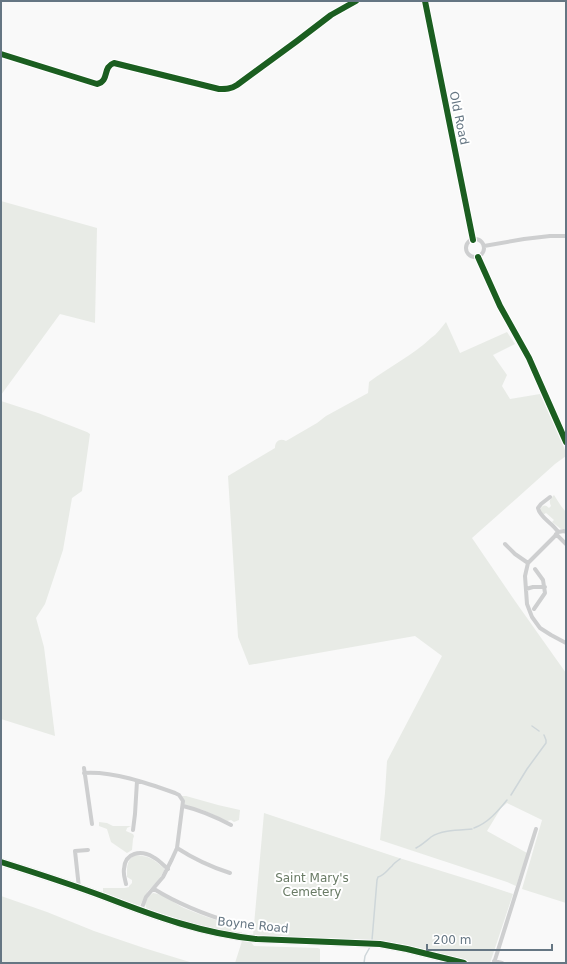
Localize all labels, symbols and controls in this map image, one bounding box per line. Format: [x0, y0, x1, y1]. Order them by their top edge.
street label: Old Road [447, 90, 471, 146]
park label: Saint Mary's Cemetery [275, 871, 349, 899]
street label: Boyne Road [217, 914, 289, 936]
scale bar [427, 926, 552, 952]
text: 200 m [433, 933, 471, 947]

